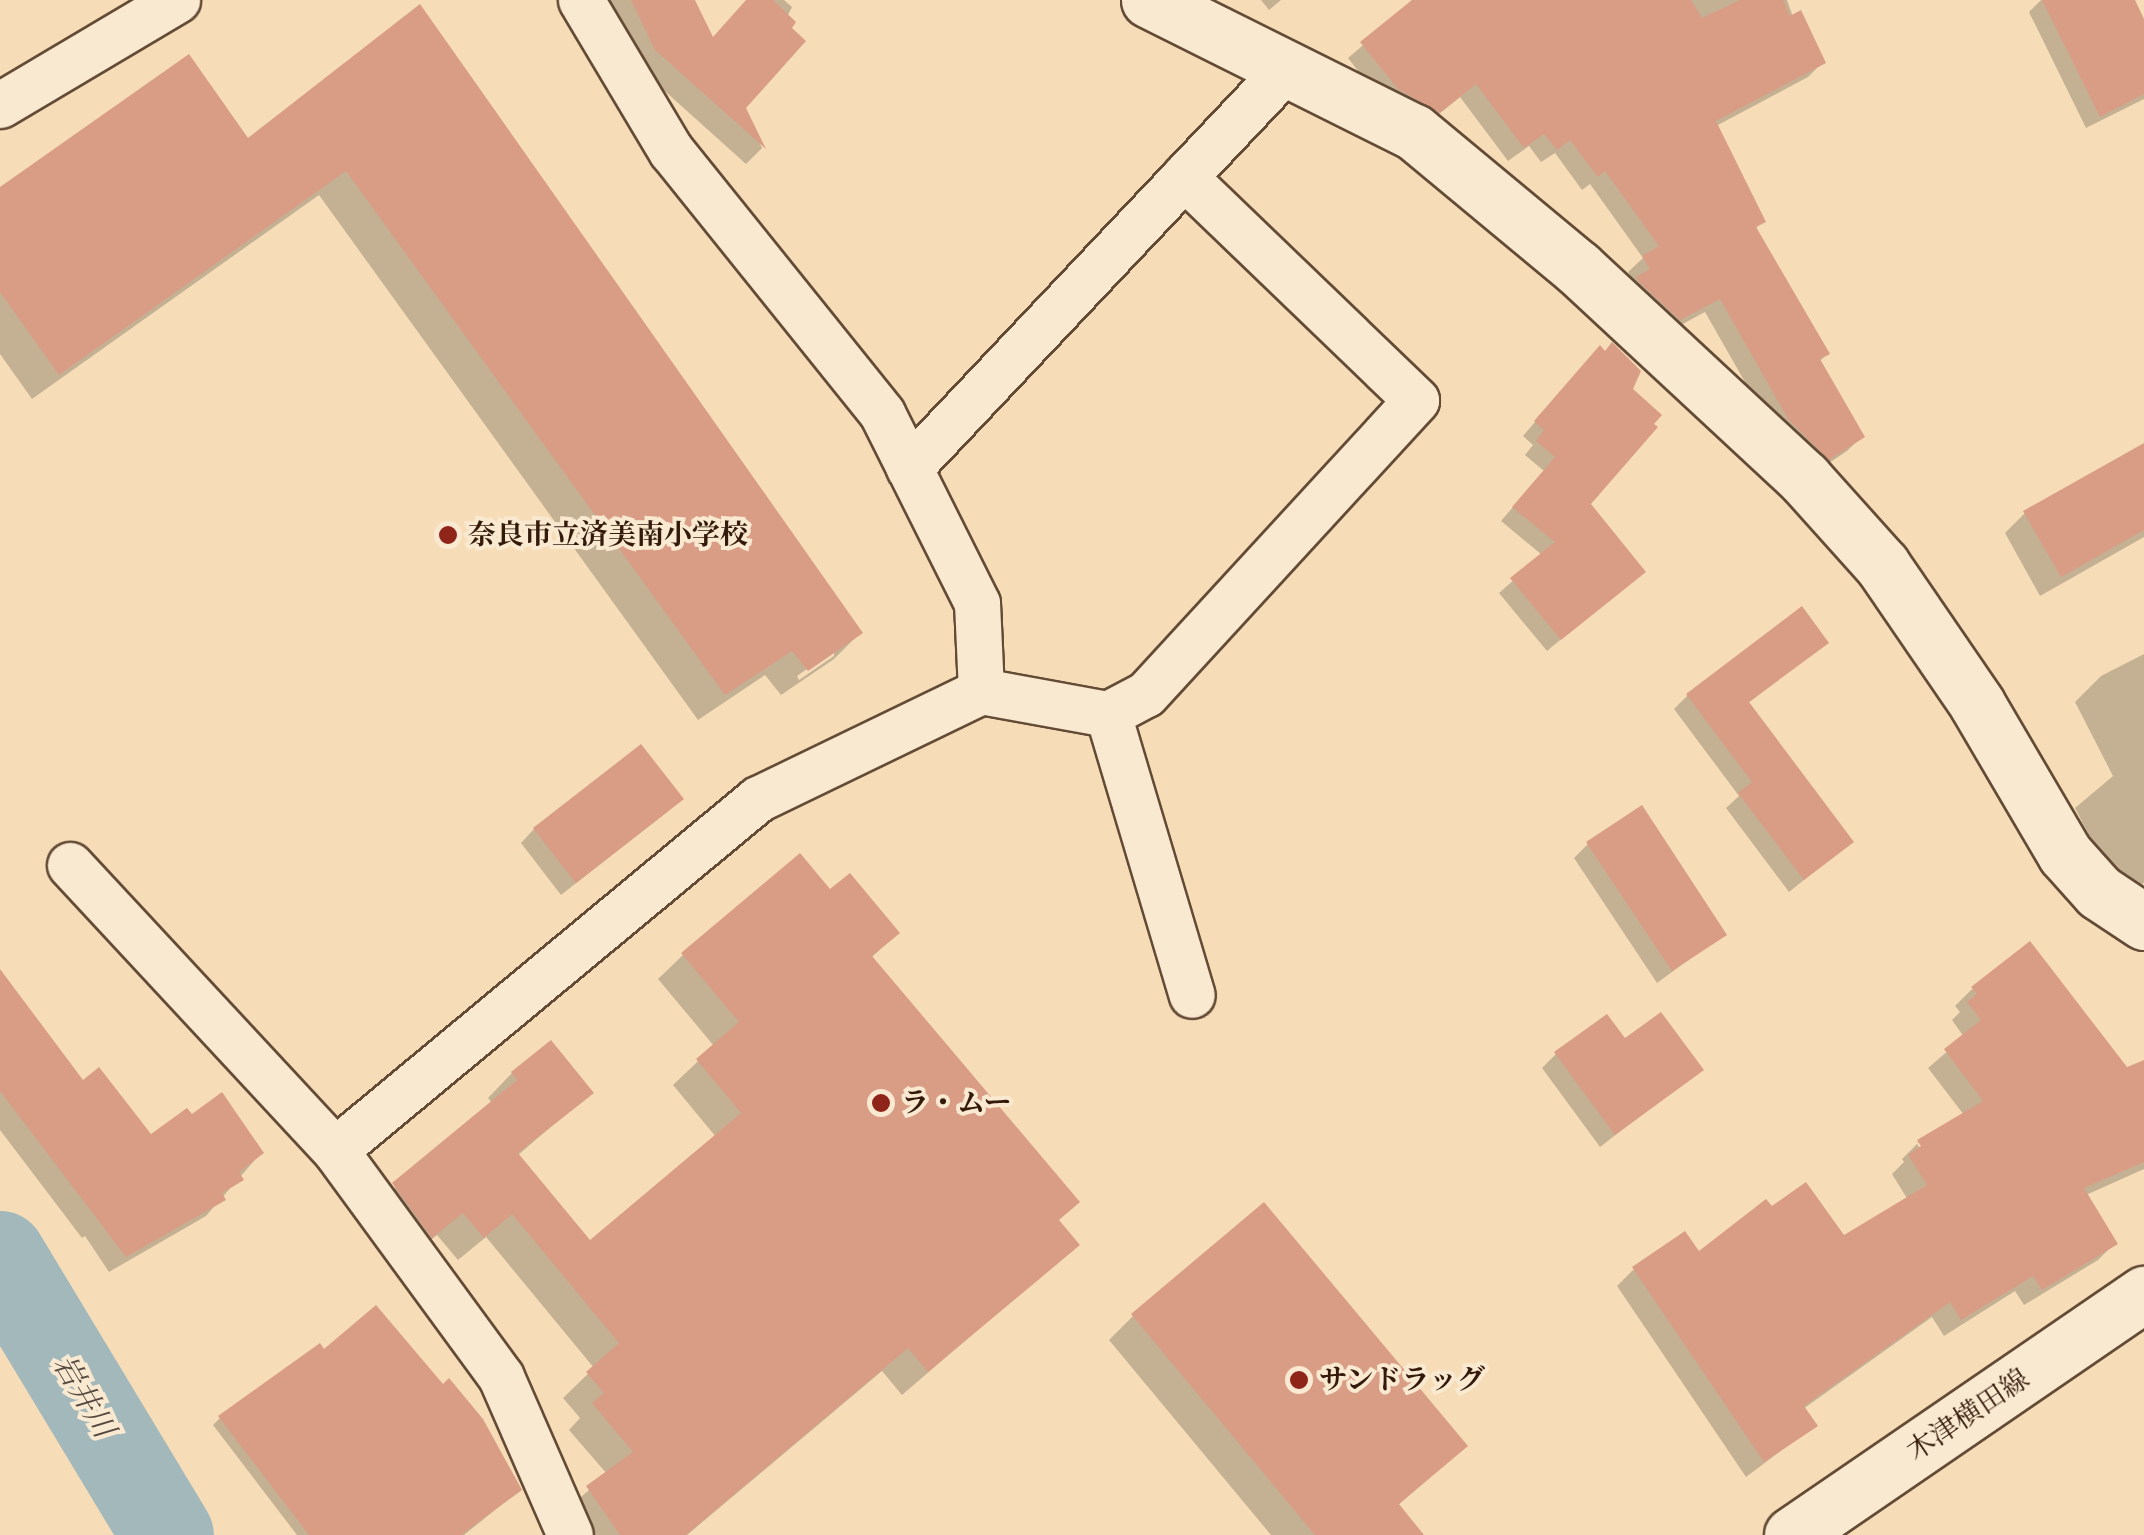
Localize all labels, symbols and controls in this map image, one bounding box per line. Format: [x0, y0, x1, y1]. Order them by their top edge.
place label: 奈良市立済美南小学校 [468, 518, 748, 552]
marker: 奈良市立済美南小学校 [437, 524, 459, 546]
place label: ラ・ムー [901, 1086, 1012, 1120]
marker: ラ・ムー [870, 1092, 892, 1114]
water label: 岩井川 [45, 1348, 123, 1444]
street label: 木津横田線 [1901, 1362, 2035, 1468]
place label: サンドラッグ [1319, 1363, 1487, 1397]
marker: サンドラッグ [1288, 1369, 1310, 1391]

